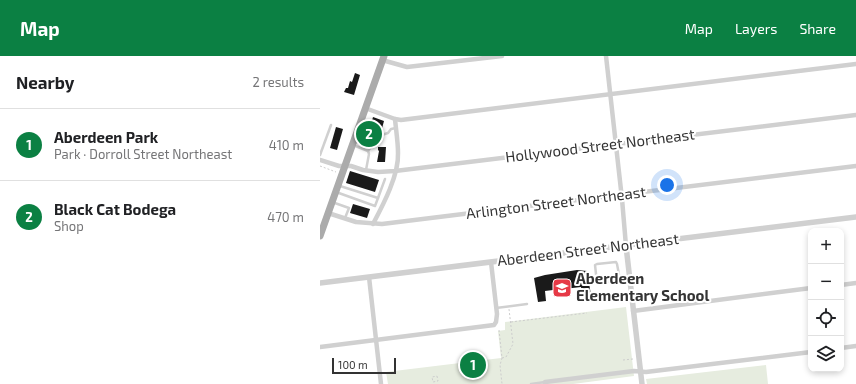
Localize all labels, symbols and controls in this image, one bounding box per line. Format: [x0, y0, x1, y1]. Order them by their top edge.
text: Map [20, 17, 60, 40]
text: Map [685, 20, 713, 37]
text: Layers [735, 20, 777, 37]
text: Share [799, 20, 836, 37]
text: Nearby [16, 72, 74, 92]
text: 2 results [252, 74, 304, 90]
pin: 2 [356, 119, 382, 149]
street label: Hollywood Street Northeast [504, 124, 696, 166]
text: Aberdeen Park [54, 128, 158, 146]
text: 1 [26, 137, 32, 153]
text: 410 m [269, 137, 304, 153]
text: Park · Dorroll Street Northeast [54, 146, 232, 162]
your location [657, 175, 677, 195]
street label: Arlington Street Northeast [465, 182, 647, 222]
text: Black Cat Bodega [54, 200, 176, 218]
text: 2 [25, 209, 33, 225]
text: 470 m [267, 209, 304, 225]
text: Shop [54, 218, 84, 234]
map controls [808, 228, 844, 372]
button: + [808, 228, 844, 264]
street label: Aberdeen Street Northeast [496, 229, 680, 269]
button: − [808, 264, 844, 300]
place label: Aberdeen Elementary School [576, 269, 709, 305]
school or university icon: Aberdeen Elementary School [551, 277, 573, 299]
button: locate [808, 300, 844, 336]
button: layers [808, 336, 844, 372]
pin: 1 [460, 350, 486, 380]
scale bar [332, 356, 396, 375]
text: 100 m [338, 358, 368, 371]

